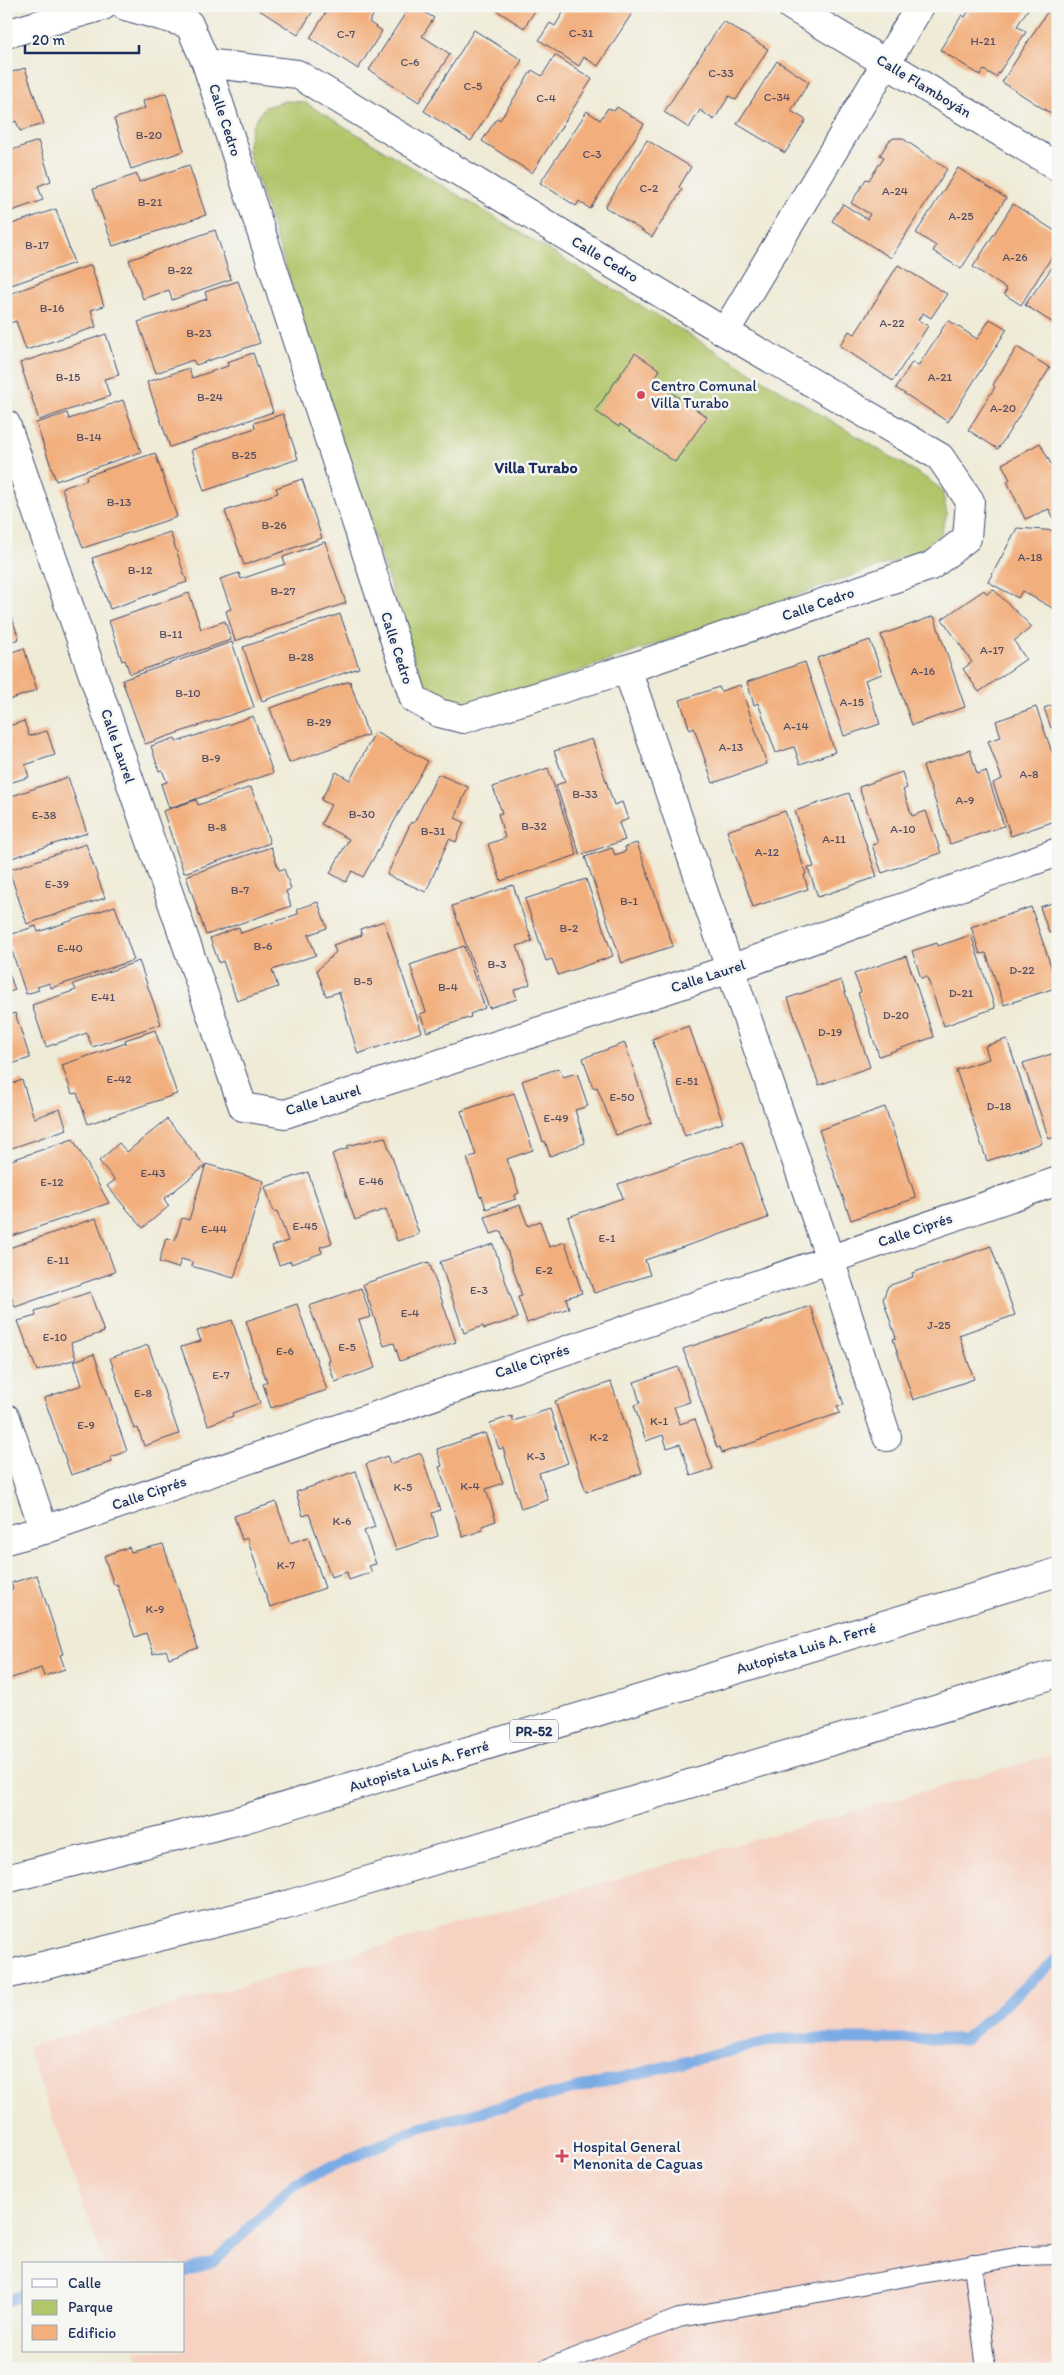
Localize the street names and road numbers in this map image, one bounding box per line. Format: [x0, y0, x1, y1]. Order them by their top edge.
street label: Calle Flamboyán [873, 51, 975, 122]
street label: Calle Cedro [205, 81, 245, 159]
street label: Calle Cedro [568, 232, 642, 286]
street label: Calle Cedro [780, 583, 856, 625]
street label: Calle Cedro [377, 609, 417, 687]
street label: Calle Laurel [97, 706, 139, 786]
street label: Calle Laurel [668, 955, 748, 997]
street label: Calle Laurel [283, 1080, 363, 1119]
street label: Calle Ciprés [875, 1209, 955, 1251]
street label: Calle Ciprés [492, 1340, 572, 1382]
street label: Calle Ciprés [109, 1472, 189, 1514]
street label: Autopista Luis A. Ferré [734, 1618, 878, 1678]
road number: PR-52 [510, 1720, 558, 1742]
street label: Autopista Luis A. Ferré [347, 1736, 491, 1796]

